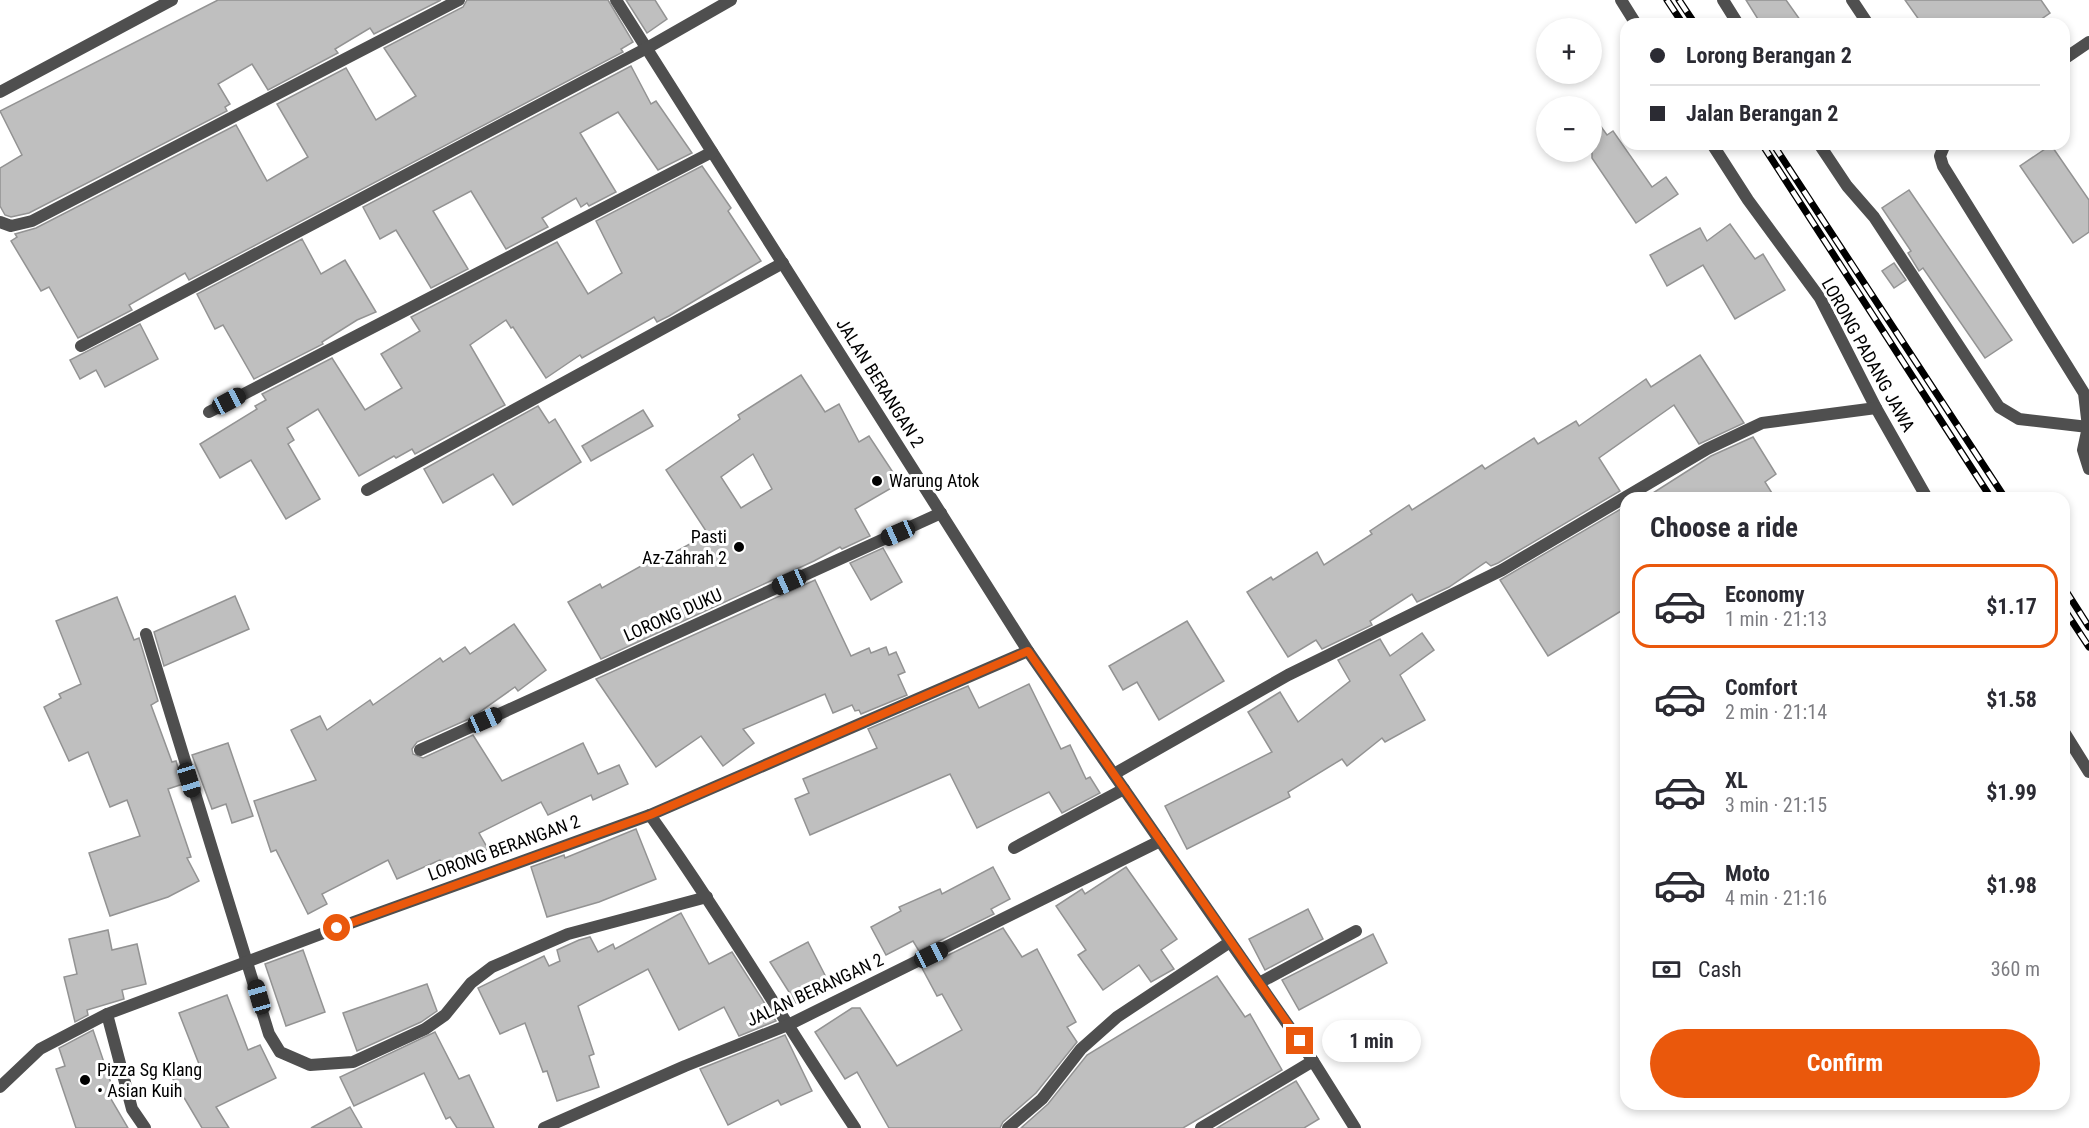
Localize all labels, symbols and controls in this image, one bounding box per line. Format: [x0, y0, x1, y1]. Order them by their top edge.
map controls [1536, 18, 1602, 162]
button: + [1536, 18, 1602, 84]
text: Lorong Berangan 2 [1686, 43, 1852, 68]
button: − [1536, 96, 1602, 162]
text: Jalan Berangan 2 [1686, 101, 1838, 126]
street label: LORONG PADANG JAWA [1817, 274, 1920, 436]
street label: JALAN BERANGAN 2 [832, 314, 929, 451]
car [209, 385, 249, 417]
place label: Warung Atok [889, 470, 979, 491]
marker: Warung Atok [870, 474, 884, 488]
text: Choose a ride [1650, 512, 1798, 544]
car [878, 517, 918, 549]
place label: Pasti Az-Zahrah 2 [642, 526, 727, 568]
marker: Pasti Az-Zahrah 2 [732, 540, 746, 554]
car [769, 566, 809, 598]
icon: car [1653, 579, 1707, 633]
text: Economy [1725, 582, 1805, 607]
street label: LORONG DUKU [620, 584, 725, 646]
text: $1.17 [1986, 594, 2037, 619]
text: 1 min · 21:13 [1725, 607, 1827, 631]
icon: car [1653, 672, 1707, 726]
text: Comfort [1725, 675, 1798, 700]
text: $1.58 [1986, 687, 2037, 712]
text: 2 min · 21:14 [1725, 700, 1827, 724]
car [465, 704, 505, 736]
car [175, 760, 203, 800]
icon: car [1653, 765, 1707, 819]
text: XL [1725, 768, 1748, 793]
text: $1.99 [1986, 780, 2037, 805]
text: 3 min · 21:15 [1725, 793, 1827, 817]
street label: LORONG BERANGAN 2 [425, 810, 583, 885]
icon: car [1653, 858, 1707, 912]
text: Moto [1725, 861, 1770, 886]
text: $1.98 [1986, 873, 2037, 898]
text: 4 min · 21:16 [1725, 886, 1827, 910]
route start [323, 914, 350, 941]
car [911, 939, 951, 971]
street label: JALAN BERANGAN 2 [743, 949, 887, 1030]
icon: cash [1650, 953, 1683, 986]
text: Cash [1698, 957, 1742, 982]
text: 360 m [1991, 957, 2040, 981]
car [245, 977, 273, 1017]
callout: 1 min [1321, 1020, 1420, 1062]
route end [1286, 1027, 1313, 1054]
text: 1 min [1349, 1029, 1394, 1053]
button: Confirm [1650, 1029, 2040, 1098]
place label: Pizza Sg Klang • Asian Kuih [97, 1059, 202, 1101]
marker: Pizza Sg Klang • Asian Kuih [78, 1073, 92, 1087]

